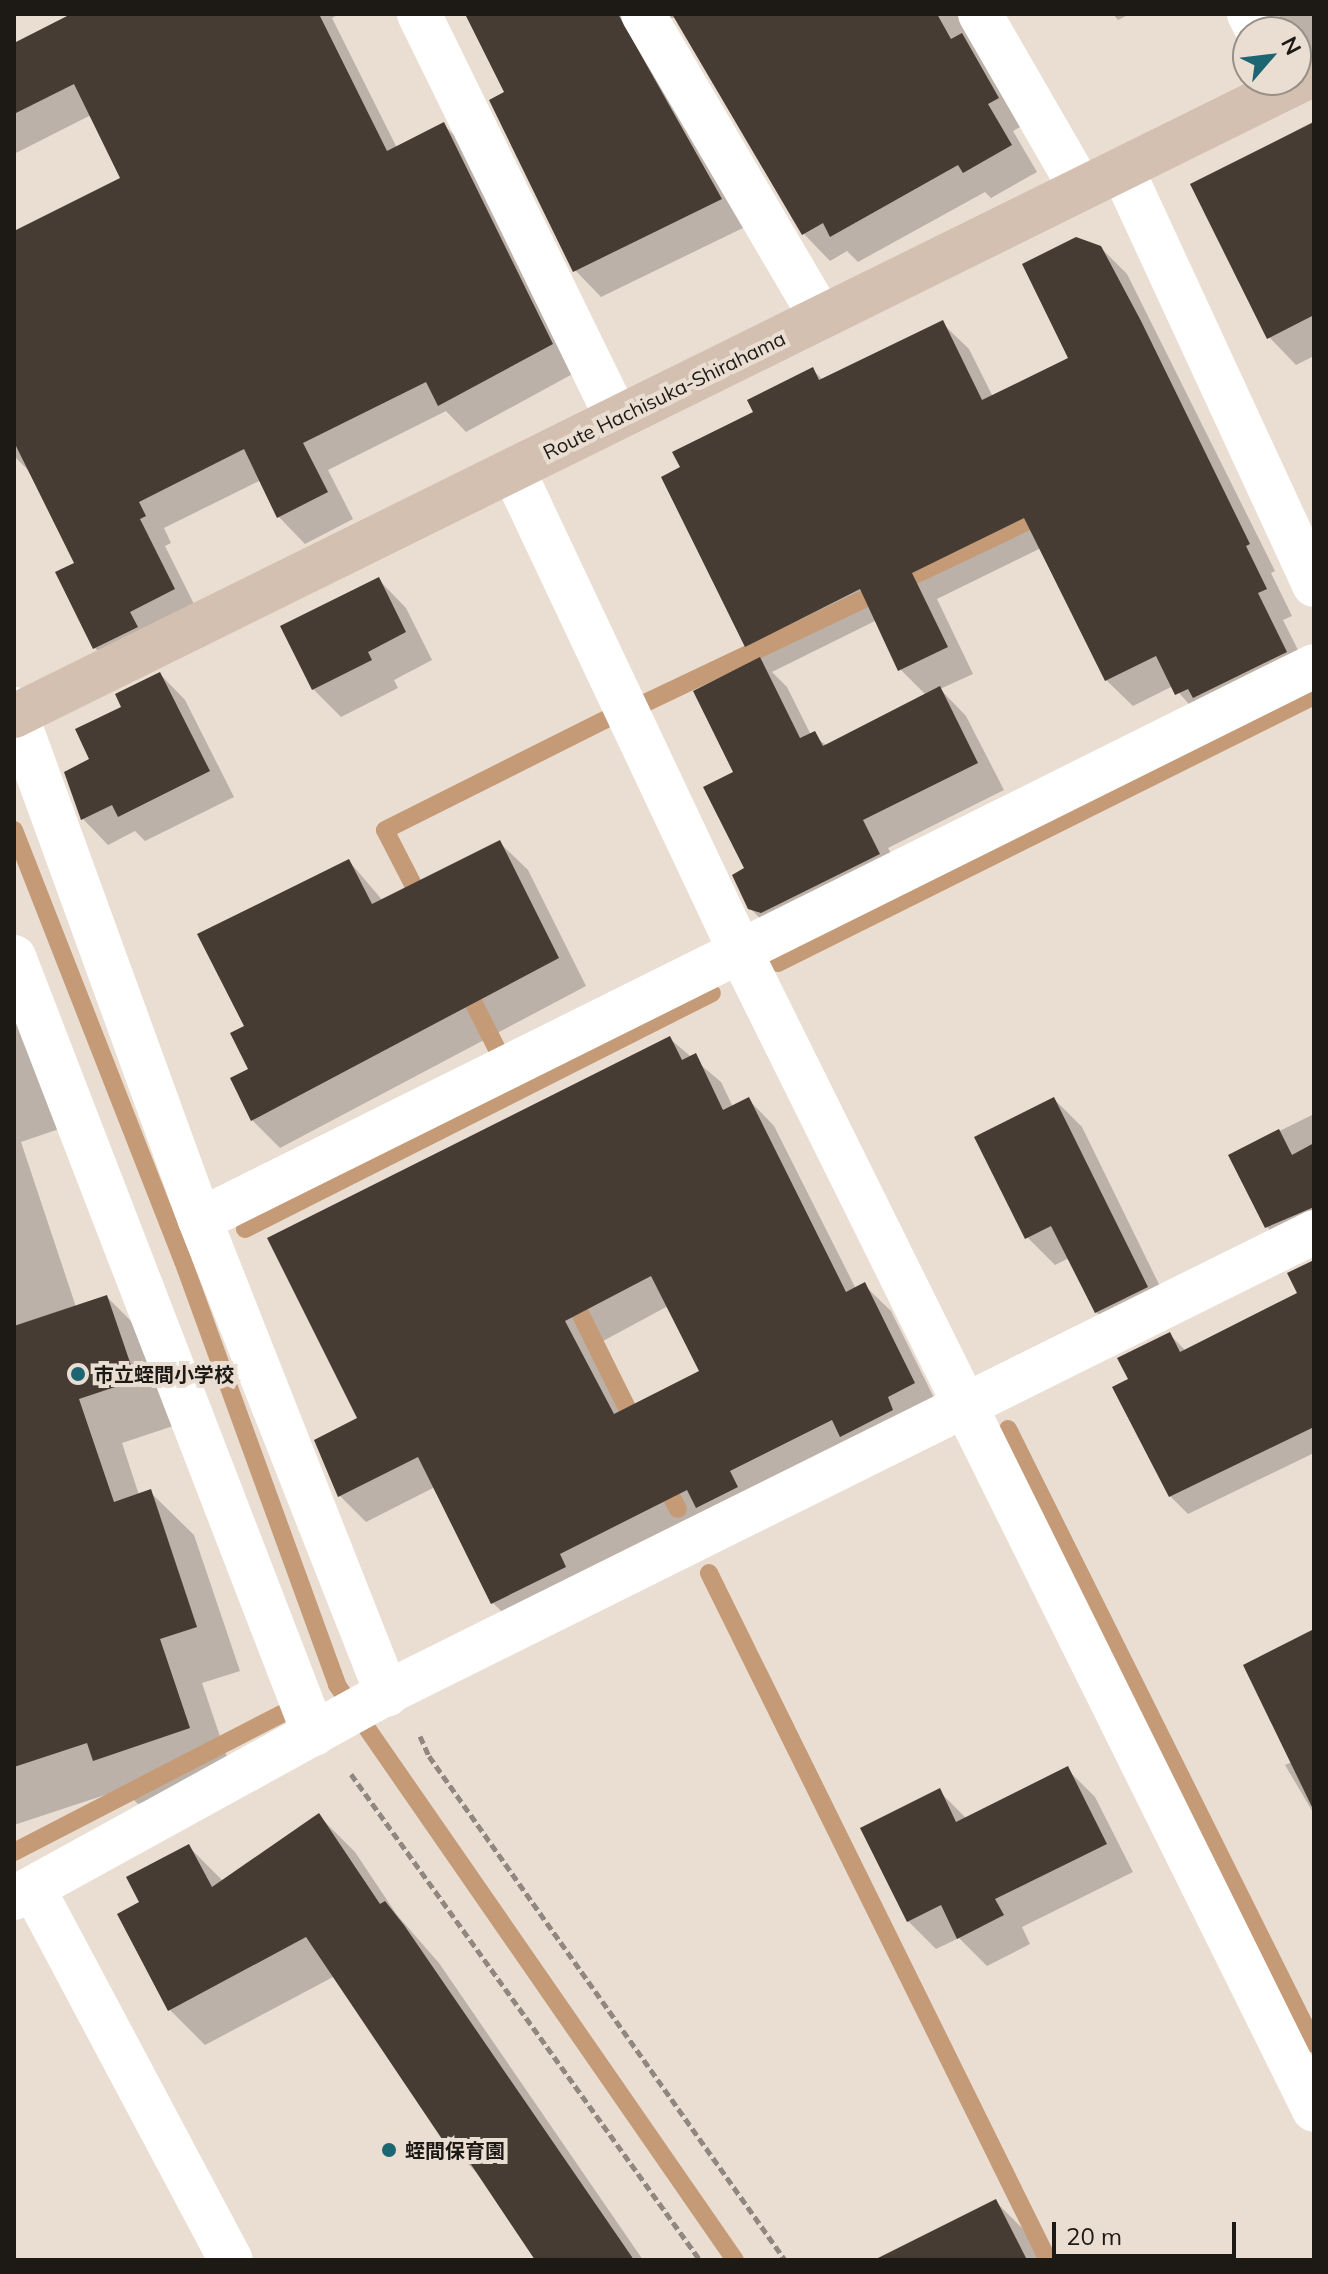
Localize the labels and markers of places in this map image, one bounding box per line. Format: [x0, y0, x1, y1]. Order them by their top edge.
place label: 市立蛭間小学校 [94, 1362, 234, 1386]
marker: 市立蛭間小学校 [69, 1365, 87, 1383]
place label: 蛭間保育園 [405, 2138, 505, 2162]
marker: 蛭間保育園 [380, 2141, 398, 2159]

